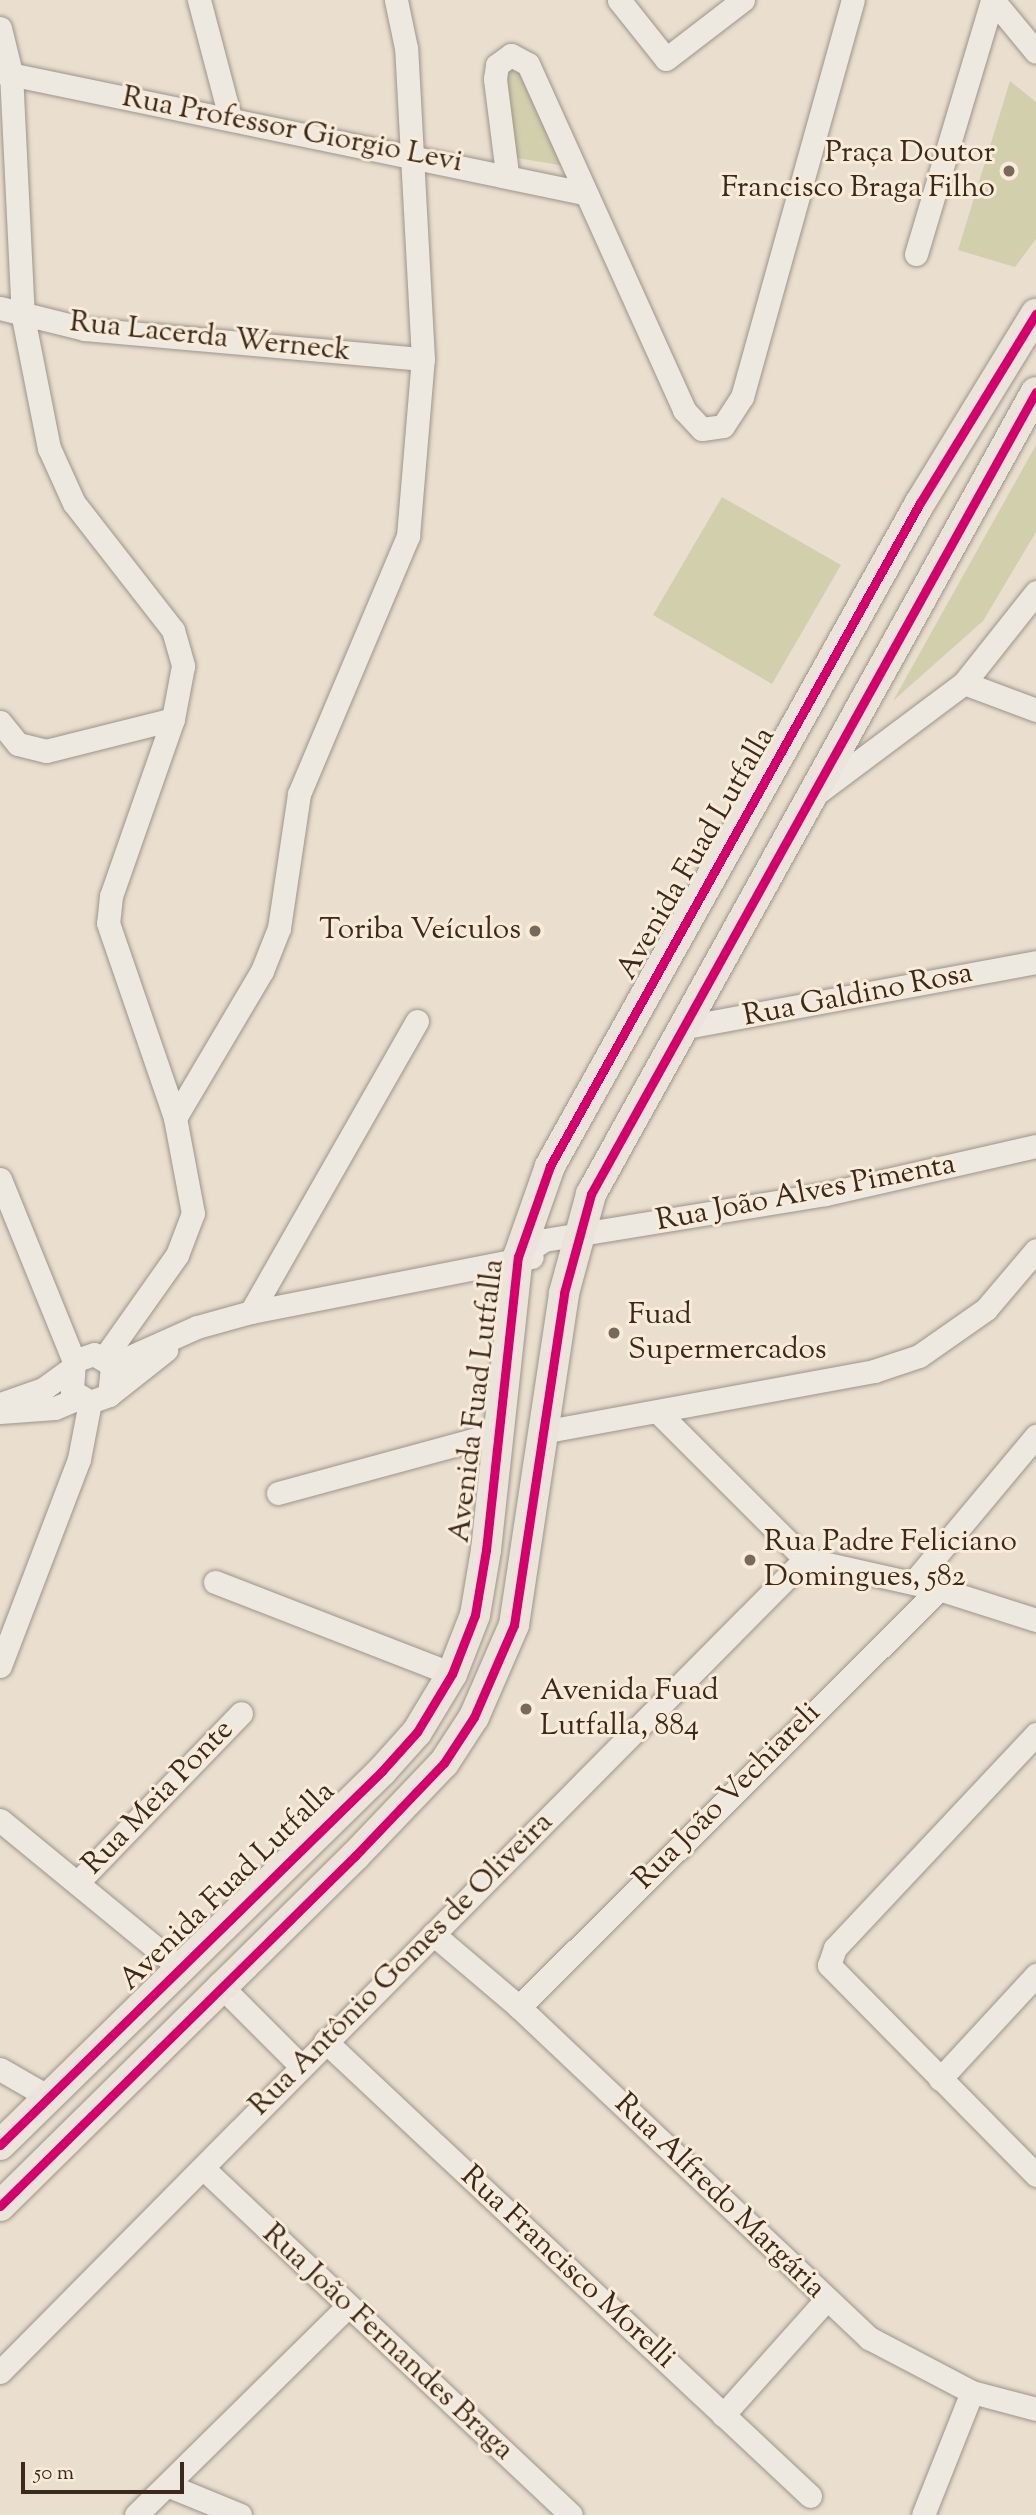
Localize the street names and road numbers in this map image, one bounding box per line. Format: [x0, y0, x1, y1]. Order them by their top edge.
street label: Rua Professor Giorgio Levi [119, 80, 465, 182]
street label: Rua Lacerda Werneck [68, 305, 352, 371]
street label: Avenida Fuad Lutfalla [610, 721, 784, 987]
street label: Rua Galdino Rosa [740, 956, 976, 1036]
street label: Rua João Alves Pimenta [653, 1147, 959, 1241]
street label: Avenida Fuad Lutfalla [443, 1257, 513, 1545]
street label: Rua João Vechiareli [627, 1696, 829, 1898]
street label: Rua Meia Ponte [76, 1713, 242, 1883]
street label: Avenida Fuad Lutfalla [113, 1775, 343, 1999]
street label: Rua Antônio Gomes de Oliveira [243, 1806, 561, 2124]
street label: Rua Alfredo Margária [606, 2087, 832, 2307]
street label: Rua Francisco Morelli [452, 2159, 682, 2377]
street label: Rua João Fernandes Braga [254, 2217, 520, 2469]

